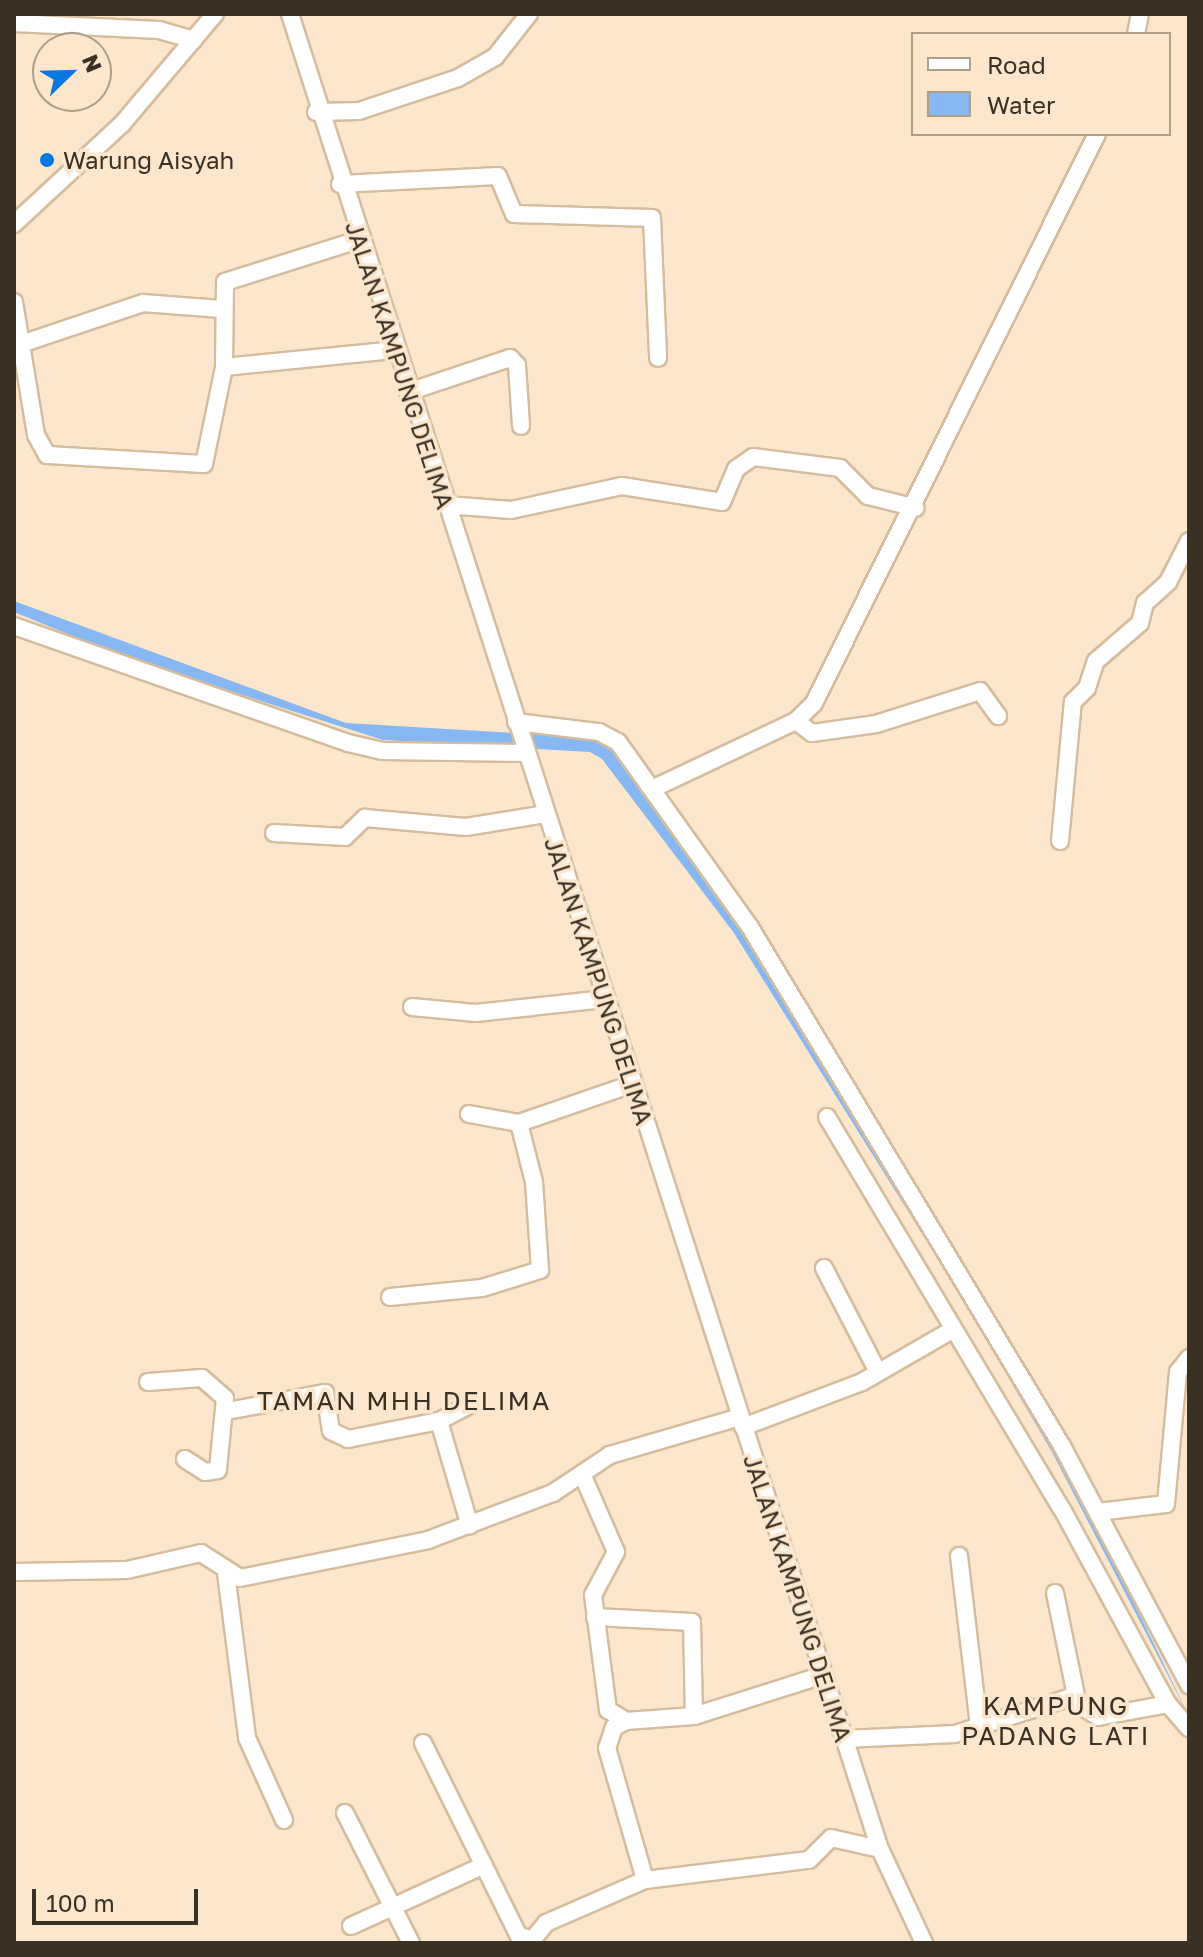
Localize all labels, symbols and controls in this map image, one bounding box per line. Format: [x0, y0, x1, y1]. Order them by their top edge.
north arrow [32, 32, 112, 112]
legend [911, 32, 1171, 136]
text: N [77, 50, 108, 76]
text: Road [987, 50, 1046, 79]
text: Water [987, 90, 1055, 119]
place label: Warung Aisyah [63, 146, 234, 174]
marker: Warung Aisyah [38, 151, 56, 169]
street label: JALAN KAMPUNG DELIMA [340, 217, 460, 513]
street label: JALAN KAMPUNG DELIMA [539, 833, 659, 1129]
district label: TAMAN MHH DELIMA [257, 1385, 551, 1417]
street label: JALAN KAMPUNG DELIMA [738, 1450, 858, 1746]
district label: KAMPUNG PADANG LATI [961, 1690, 1151, 1752]
scale bar [36, 1873, 202, 1923]
text: 100 m [46, 1888, 115, 1917]

